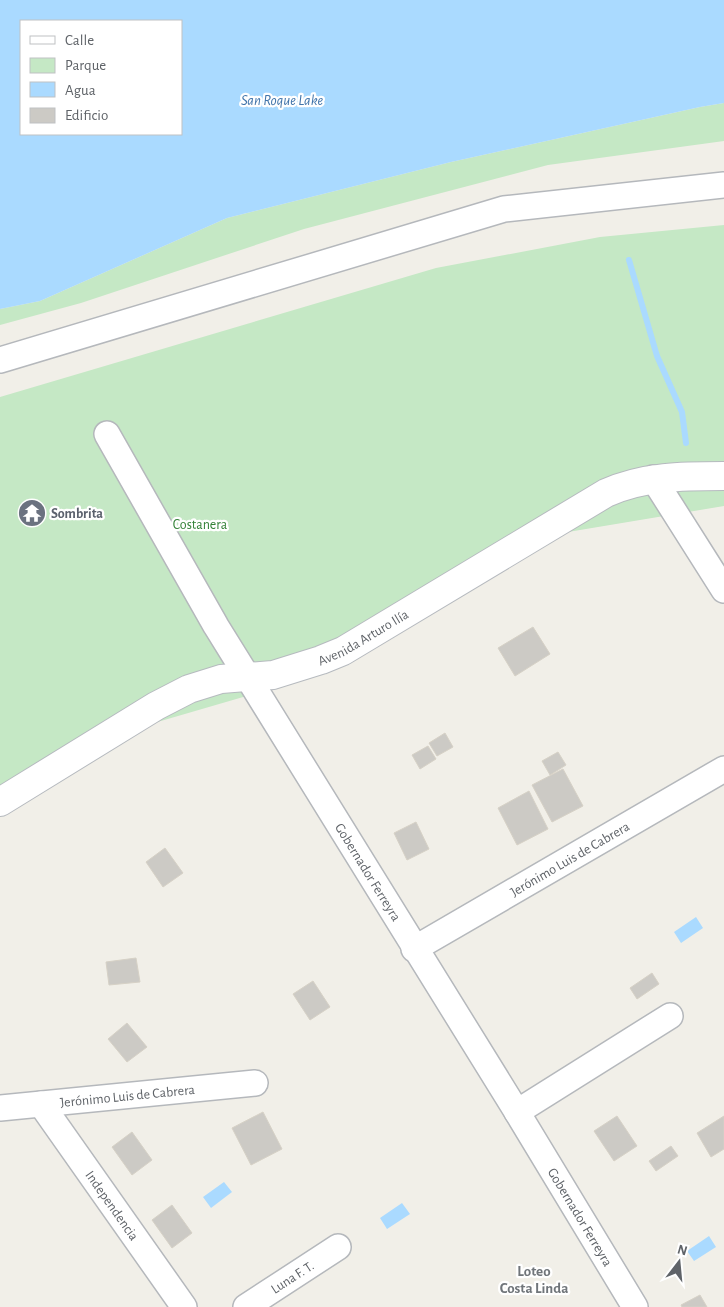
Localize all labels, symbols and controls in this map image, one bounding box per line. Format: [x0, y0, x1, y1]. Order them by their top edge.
legend [20, 20, 182, 135]
text: Calle [65, 33, 94, 48]
text: Parque [65, 58, 106, 73]
text: Agua [65, 83, 96, 98]
water label: San Roque Lake [241, 93, 323, 108]
text: Edificio [65, 108, 108, 123]
temple icon: Sombrita [17, 498, 47, 528]
place label: Sombrita [51, 507, 103, 521]
park label: Costanera [173, 518, 228, 532]
street label: Avenida Arturo Ilía [316, 607, 412, 669]
street label: Jerónimo Luis de Cabrera [508, 819, 633, 900]
street label: Gobernador Ferreyra [332, 821, 403, 924]
street label: Jerónimo Luis de Cabrera [59, 1083, 196, 1110]
street label: Gobernador Ferreyra [545, 1166, 615, 1269]
street label: Independencia [82, 1169, 141, 1244]
north arrow [654, 1237, 704, 1287]
text: N [676, 1242, 689, 1259]
street label: Luna F. T. [269, 1259, 317, 1297]
district label: Loteo Costa Linda [500, 1264, 568, 1296]

